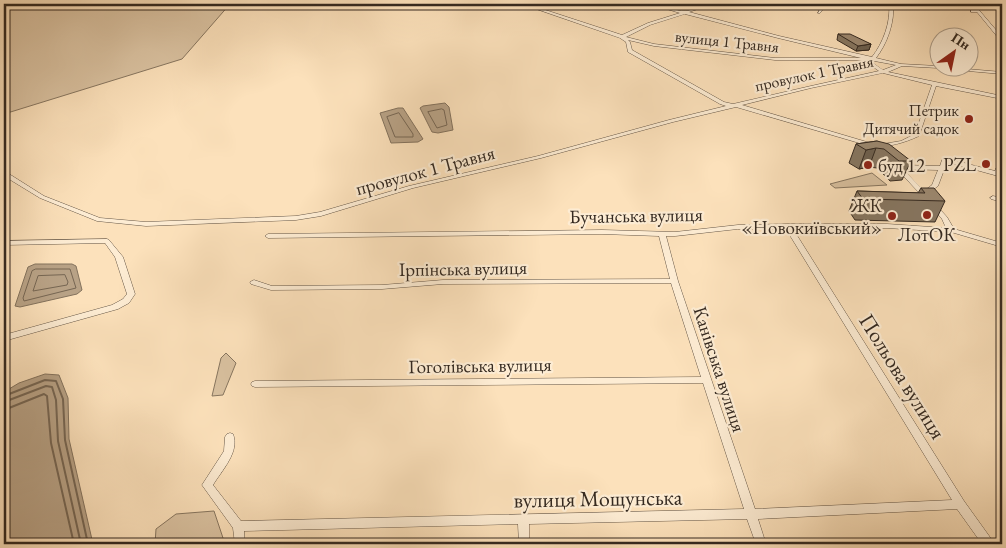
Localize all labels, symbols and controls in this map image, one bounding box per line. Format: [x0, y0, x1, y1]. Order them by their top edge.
street label: вулиця 1 Травня [674, 26, 780, 57]
north arrow [928, 28, 978, 78]
text: Пн [948, 28, 974, 54]
street label: провулок 1 Травня [753, 51, 875, 96]
place label: Петрик Дитячий садок [863, 100, 959, 139]
marker: Петрик Дитячий садок [963, 113, 975, 125]
street label: провулок 1 Травня [353, 140, 498, 201]
place label: PZL [943, 152, 976, 177]
place label: буд 12 [878, 153, 925, 178]
marker: PZL [980, 158, 992, 170]
marker: буд 12 [862, 159, 874, 171]
place label: ЖК «Новокиївський» [741, 193, 882, 240]
street label: Бучанська вулиця [569, 202, 703, 229]
marker: ЛотОК [921, 209, 933, 221]
marker: ЖК «Новокиївський» [886, 210, 898, 222]
place label: ЛотОК [898, 222, 956, 247]
street label: Ірпінська вулиця [399, 255, 528, 282]
street label: Канівська вулиця [687, 303, 752, 436]
street label: Польова вулиця [852, 308, 953, 445]
street label: Гоголівська вулиця [408, 352, 552, 379]
street label: вулиця Мощунська [513, 483, 683, 514]

